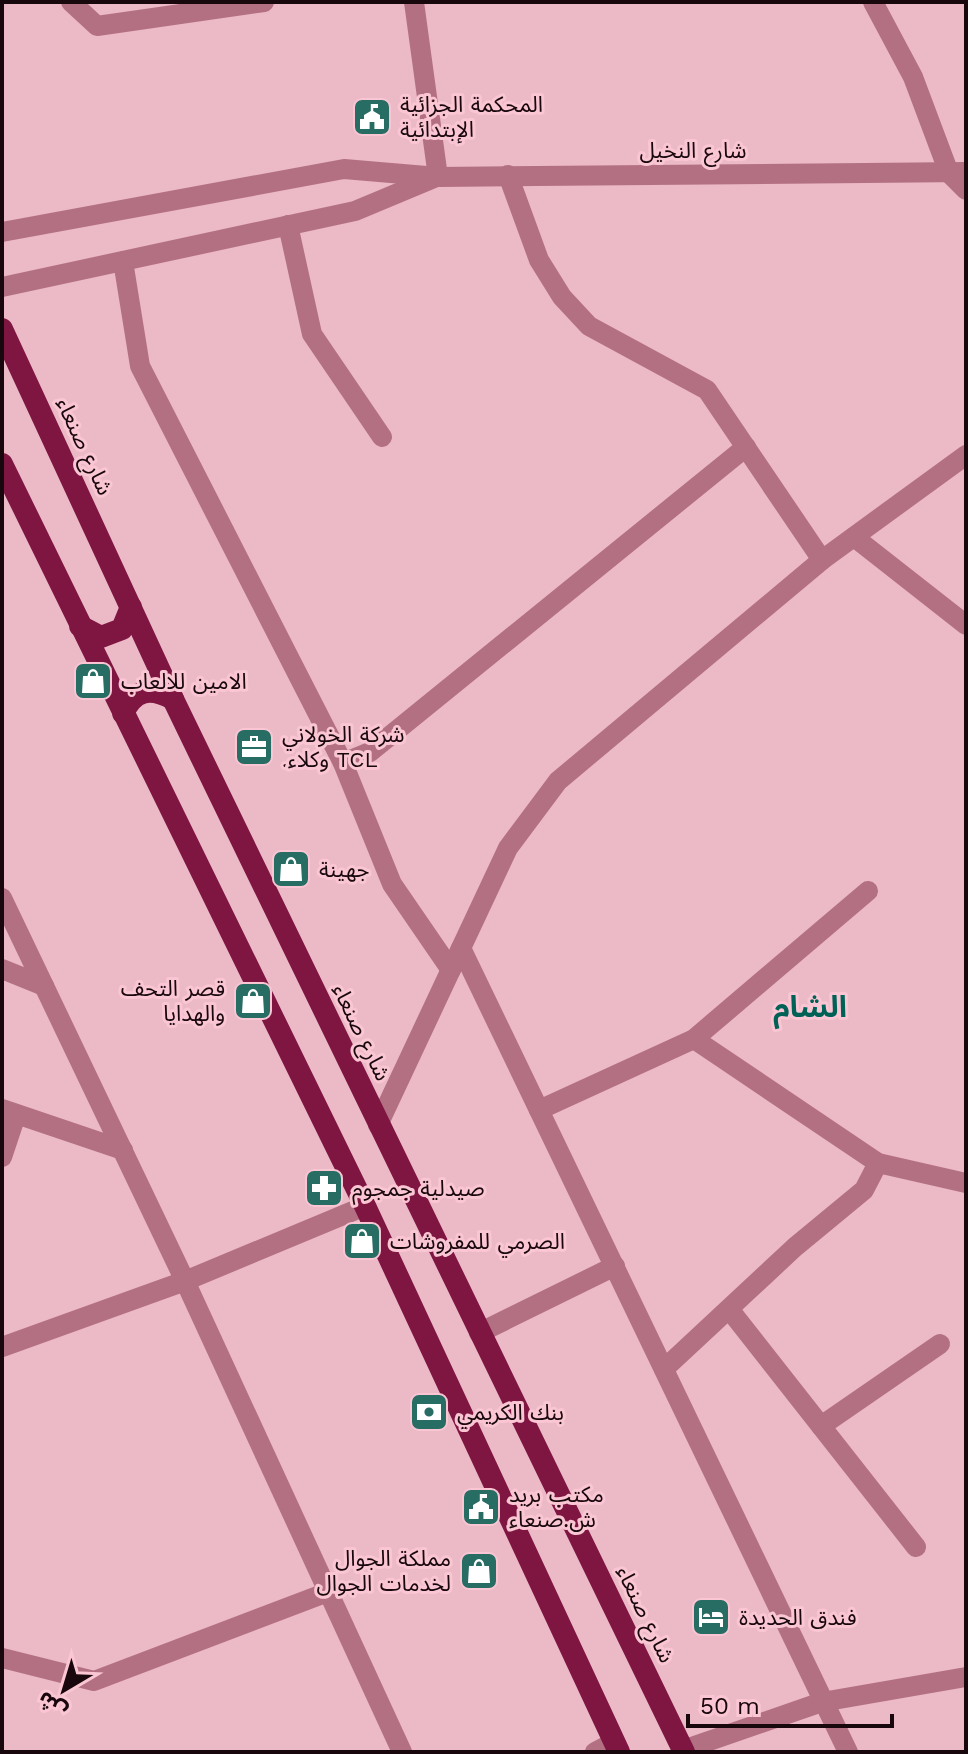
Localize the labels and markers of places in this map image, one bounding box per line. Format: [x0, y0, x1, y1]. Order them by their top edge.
place label: المحكمة الجزائية الإبتدائية [400, 92, 543, 144]
public building icon: المحكمة الجزائية الإبتدائية [351, 96, 393, 138]
shop icon: الامين للالعاب [72, 660, 114, 702]
place label: الامين للالعاب [121, 669, 247, 694]
place label: شركة الخولاني .وكلاء TCL [282, 722, 405, 772]
office icon: شركة الخولاني .وكلاء TCL [233, 726, 275, 768]
shop icon: جهينة [270, 848, 312, 890]
place label: جهينة [319, 857, 370, 882]
place label: قصر التحف والهدايا [121, 976, 225, 1026]
shop icon: قصر التحف والهدايا [232, 980, 274, 1022]
pharmacy icon: صيدلية جمجوم [303, 1167, 345, 1209]
place label: صيدلية جمجوم [352, 1176, 485, 1205]
shop icon: الصرمي للمفروشات [341, 1220, 383, 1262]
place label: الصرمي للمفروشات [390, 1229, 565, 1258]
bank icon: بنك الكريمي [408, 1391, 450, 1433]
place label: بنك الكريمي [457, 1400, 564, 1429]
place label: مكتب بريد ش.صنعاء [509, 1482, 604, 1532]
public building icon: مكتب بريد ش.صنعاء [460, 1486, 502, 1528]
place label: مملكة الجوال لخدمات الجوال [316, 1546, 451, 1596]
shop icon: مملكة الجوال لخدمات الجوال [458, 1550, 500, 1592]
hotel icon: فندق الحديدة [690, 1596, 732, 1638]
place label: فندق الحديدة [739, 1605, 856, 1630]

